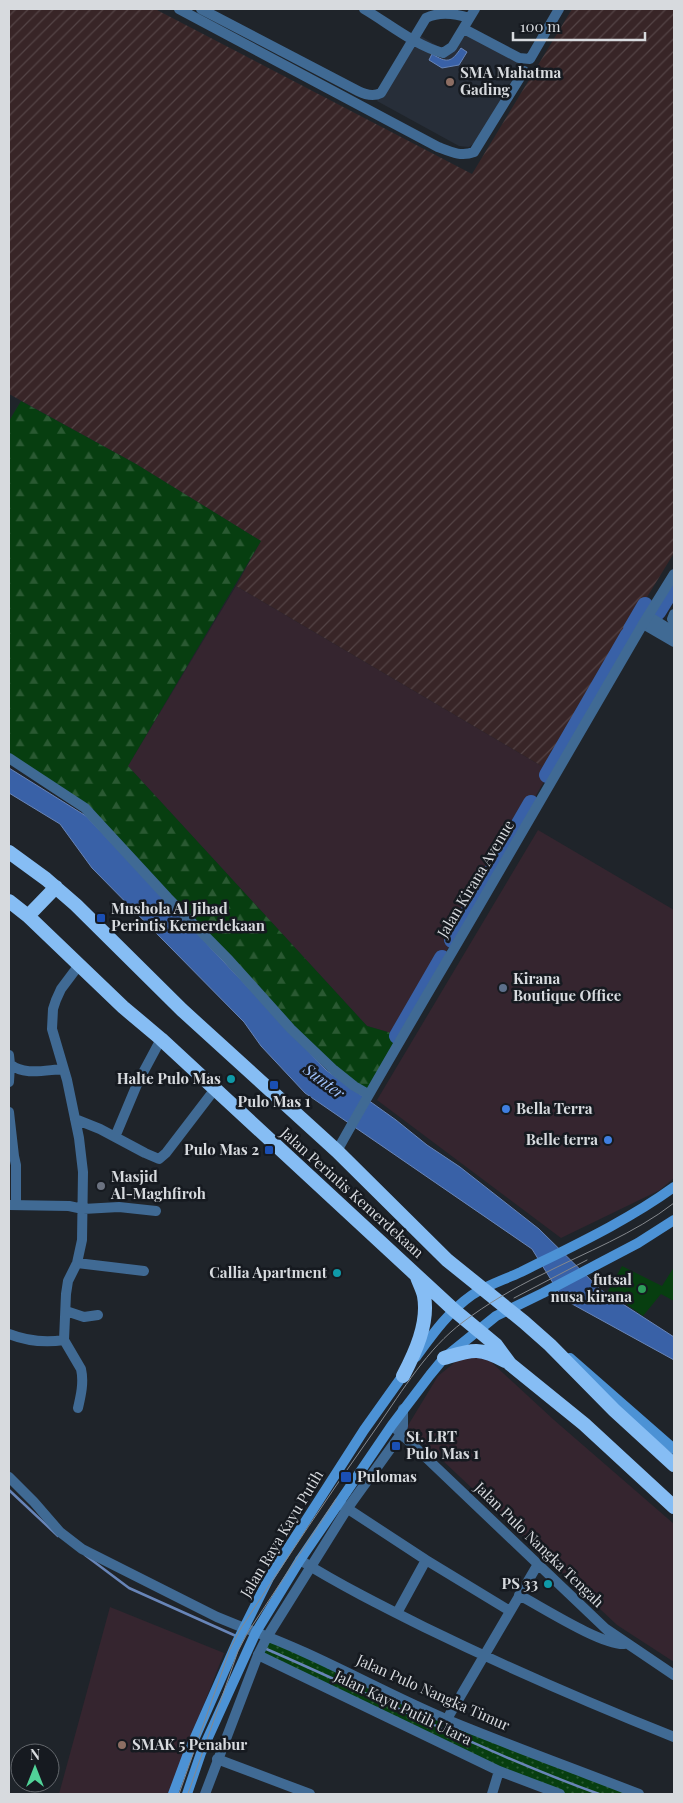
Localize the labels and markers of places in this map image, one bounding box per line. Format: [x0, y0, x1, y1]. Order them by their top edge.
place label: SMA Mahatma Gading [460, 62, 561, 99]
marker: SMA Mahatma Gading [444, 76, 456, 88]
place label: Mushola Al Jihad Perintis Kemerdekaan [111, 898, 266, 935]
marker: Mushola Al Jihad Perintis Kemerdekaan [95, 912, 107, 924]
place label: Kirana Boutique Office [513, 968, 622, 1005]
marker: Kirana Boutique Office [497, 982, 509, 994]
place label: Halte Pulo Mas [117, 1068, 221, 1088]
marker: Halte Pulo Mas [225, 1073, 237, 1085]
marker: Pulo Mas 1 [268, 1079, 280, 1091]
place label: Pulo Mas 1 [238, 1091, 311, 1111]
place label: Bella Terra [516, 1098, 593, 1118]
marker: Bella Terra [500, 1103, 512, 1115]
place label: Belle terra [526, 1129, 598, 1149]
marker: Belle terra [602, 1134, 614, 1146]
place label: Pulo Mas 2 [184, 1139, 259, 1159]
marker: Pulo Mas 2 [263, 1144, 275, 1156]
place label: Masjid Al-Maghfiroh [110, 1166, 206, 1203]
marker: Masjid Al-Maghfiroh [95, 1180, 107, 1192]
place label: Callia Apartment [209, 1262, 328, 1282]
marker: Callia Apartment [331, 1267, 343, 1279]
place label: futsal nusa kirana [551, 1269, 632, 1306]
marker: futsal nusa kirana [636, 1283, 648, 1295]
place label: St. LRT Pulo Mas 1 [406, 1426, 479, 1463]
marker: St. LRT Pulo Mas 1 [390, 1440, 402, 1452]
place label: Pulomas [357, 1466, 417, 1486]
marker: Pulomas [339, 1470, 353, 1484]
place label: PS 33 [502, 1573, 538, 1593]
marker: PS 33 [542, 1578, 554, 1590]
place label: SMAK 5 Penabur [132, 1734, 247, 1754]
marker: SMAK 5 Penabur [116, 1739, 128, 1751]

